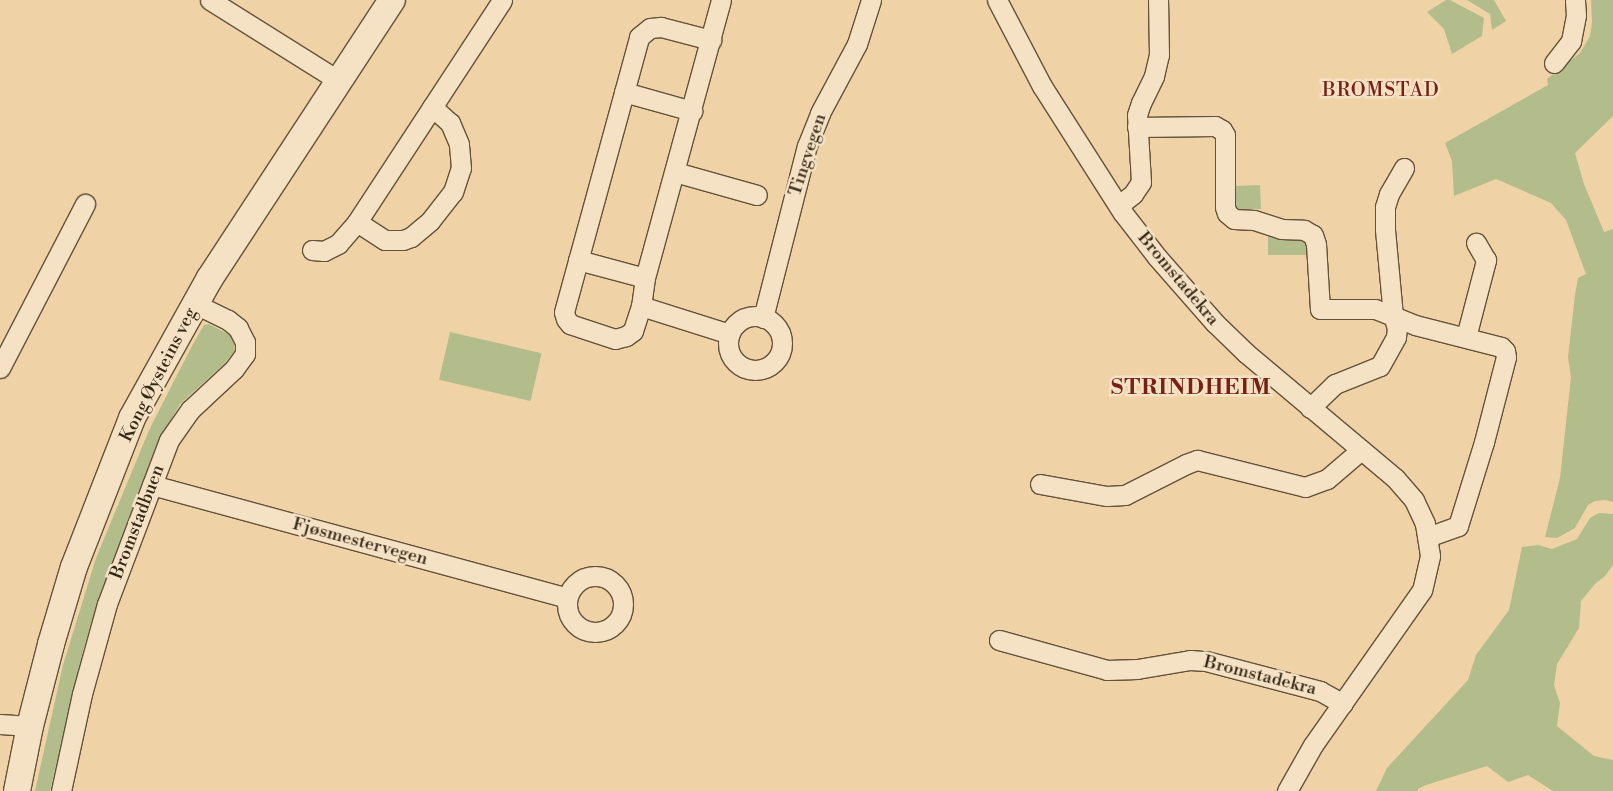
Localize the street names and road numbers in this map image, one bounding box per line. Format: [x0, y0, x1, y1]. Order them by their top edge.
street label: Tingvegen [785, 111, 831, 199]
street label: Bromstadekra [1133, 228, 1223, 330]
street label: Kong Øysteins veg [116, 304, 202, 446]
street label: Bromstadbuen [106, 462, 170, 582]
street label: Fjøsmestervegen [290, 514, 430, 570]
street label: Bromstadekra [1201, 652, 1319, 700]

